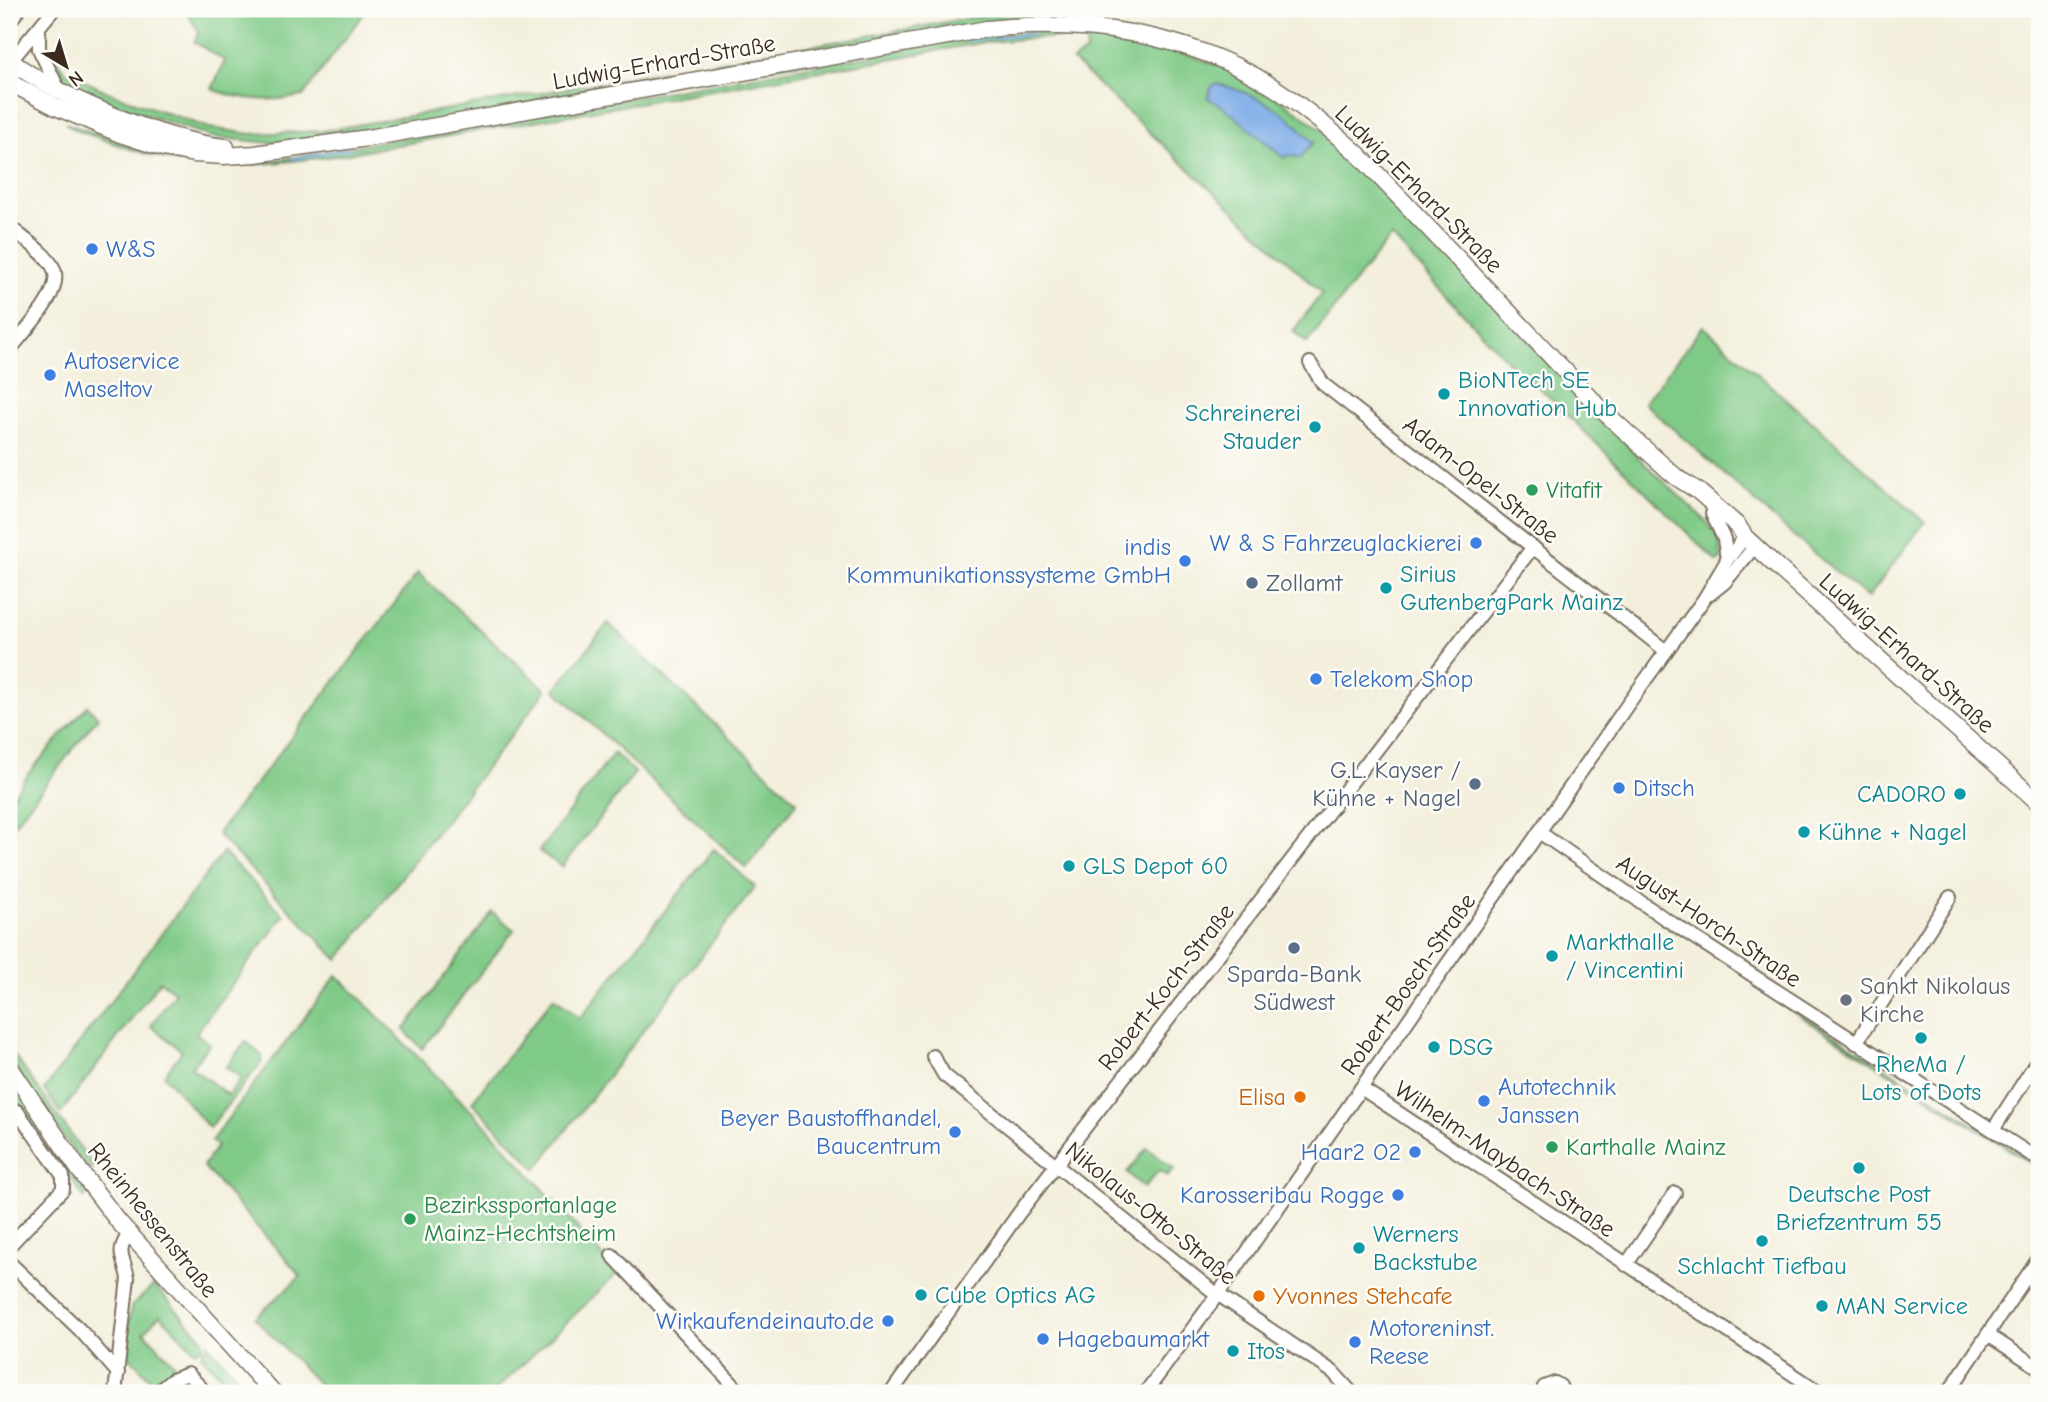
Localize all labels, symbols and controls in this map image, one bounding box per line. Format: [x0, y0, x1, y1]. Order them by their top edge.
street label: Ludwig-Erhard-Straße [551, 29, 777, 95]
north arrow [32, 32, 102, 102]
text: N [64, 66, 88, 91]
street label: Ludwig-Erhard-Straße [1329, 99, 1509, 279]
place label: W&S [106, 235, 156, 263]
marker: W&S [84, 241, 100, 257]
place label: Autoservice Maseltov [64, 347, 179, 403]
place label: BioNTech SE Innovation Hub [1458, 366, 1617, 422]
marker: Autoservice Maseltov [42, 367, 58, 383]
marker: BioNTech SE Innovation Hub [1436, 386, 1452, 402]
place label: Schreinerei Stauder [1185, 399, 1301, 455]
street label: Adam-Opel-Straße [1398, 411, 1564, 549]
marker: Schreinerei Stauder [1307, 419, 1323, 435]
place label: Vitafit [1546, 476, 1603, 504]
marker: Vitafit [1524, 482, 1540, 498]
place label: W & S Fahrzeuglackierei [1209, 529, 1462, 557]
place label: indis Kommunikationssysteme GmbH [846, 533, 1171, 589]
marker: W & S Fahrzeuglackierei [1468, 535, 1484, 551]
marker: indis Kommunikationssysteme GmbH [1177, 553, 1193, 569]
place label: Sirius GutenbergPark Mainz [1400, 560, 1623, 616]
street label: Ludwig-Erhard-Straße [1814, 567, 2000, 739]
place label: Zollamt [1266, 569, 1343, 597]
marker: Zollamt [1244, 575, 1260, 591]
marker: Sirius GutenbergPark Mainz [1378, 580, 1394, 596]
place label: Telekom Shop [1330, 665, 1473, 693]
marker: Telekom Shop [1308, 671, 1324, 687]
place label: G.L. Kayser / Kühne + Nagel [1312, 756, 1461, 812]
place label: Ditsch [1633, 774, 1695, 802]
marker: G.L. Kayser / Kühne + Nagel [1467, 776, 1483, 792]
marker: Ditsch [1611, 780, 1627, 796]
place label: CADORO [1857, 780, 1946, 808]
marker: CADORO [1952, 786, 1968, 802]
place label: Kühne + Nagel [1818, 818, 1967, 846]
marker: Kühne + Nagel [1796, 824, 1812, 840]
street label: August-Horch-Straße [1611, 849, 1807, 993]
place label: GLS Depot 60 [1083, 852, 1228, 880]
marker: GLS Depot 60 [1061, 858, 1077, 874]
street label: Robert-Bosch-Straße [1335, 888, 1481, 1080]
street label: Robert-Koch-Straße [1092, 898, 1240, 1076]
place label: Markthalle / Vincentini [1566, 928, 1684, 984]
marker: Sparda-Bank Südwest [1286, 940, 1302, 956]
marker: Markthalle / Vincentini [1544, 948, 1560, 964]
place label: Sparda-Bank Südwest [1227, 960, 1361, 1016]
place label: Sankt Nikolaus Kirche [1860, 972, 2010, 1028]
marker: Sankt Nikolaus Kirche [1838, 992, 1854, 1008]
marker: RheMa / Lots of Dots [1913, 1030, 1929, 1046]
place label: DSG [1448, 1033, 1494, 1061]
marker: DSG [1426, 1039, 1442, 1055]
place label: RheMa / Lots of Dots [1861, 1050, 1981, 1106]
place label: Autotechnik Janssen [1498, 1073, 1616, 1129]
street label: Wilhelm-Maybach-Straße [1389, 1075, 1621, 1243]
place label: Elisa [1239, 1083, 1286, 1111]
marker: Elisa [1292, 1089, 1308, 1105]
marker: Autotechnik Janssen [1476, 1093, 1492, 1109]
place label: Beyer Baustoffhandel, Baucentrum [720, 1104, 941, 1160]
marker: Beyer Baustoffhandel, Baucentrum [947, 1124, 963, 1140]
place label: Karthalle Mainz [1566, 1133, 1726, 1161]
street label: Nikolaus-Otto-Straße [1060, 1136, 1242, 1290]
street label: Rheinhessenstraße [82, 1137, 224, 1303]
place label: Haar2 O2 [1301, 1138, 1401, 1166]
marker: Karthalle Mainz [1544, 1139, 1560, 1155]
marker: Haar2 O2 [1407, 1144, 1423, 1160]
marker: Deutsche Post Briefzentrum 55 [1851, 1160, 1867, 1176]
place label: Deutsche Post Briefzentrum 55 [1776, 1180, 1942, 1236]
place label: Karosseribau Rogge [1180, 1181, 1384, 1209]
marker: Karosseribau Rogge [1390, 1187, 1406, 1203]
place label: Bezirkssportanlage Mainz-Hechtsheim [424, 1191, 617, 1247]
marker: Bezirkssportanlage Mainz-Hechtsheim [402, 1211, 418, 1227]
place label: Werners Backstube [1373, 1220, 1477, 1276]
marker: Schlacht Tiefbau [1754, 1233, 1770, 1249]
marker: Werners Backstube [1351, 1240, 1367, 1256]
place label: Schlacht Tiefbau [1678, 1252, 1846, 1280]
place label: Cube Optics AG [935, 1281, 1096, 1309]
place label: Yvonnes Stehcafe [1273, 1282, 1453, 1310]
marker: Cube Optics AG [913, 1287, 929, 1303]
marker: Yvonnes Stehcafe [1251, 1288, 1267, 1304]
place label: MAN Service [1836, 1292, 1968, 1320]
marker: MAN Service [1814, 1298, 1830, 1314]
place label: Wirkaufendeinauto.de [656, 1307, 874, 1335]
marker: Wirkaufendeinauto.de [880, 1313, 896, 1329]
place label: Motoreninst. Reese [1369, 1314, 1494, 1370]
place label: Hagebaumarkt [1057, 1325, 1210, 1353]
marker: Hagebaumarkt [1035, 1331, 1051, 1347]
marker: Motoreninst. Reese [1347, 1334, 1363, 1350]
place label: Itos [1247, 1337, 1285, 1365]
marker: Itos [1225, 1343, 1241, 1359]

